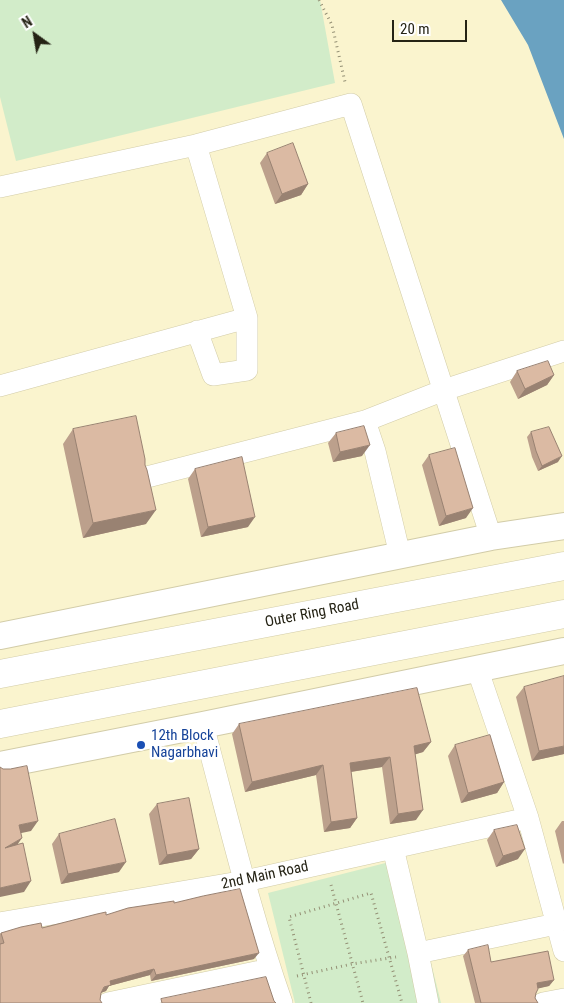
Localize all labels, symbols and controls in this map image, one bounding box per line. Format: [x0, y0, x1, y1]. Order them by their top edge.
north arrow [10, 10, 60, 60]
scale bar [394, 10, 469, 42]
text: N [19, 13, 35, 31]
text: 20 m [400, 20, 430, 38]
street label: Outer Ring Road [263, 596, 361, 632]
place label: 12th Block Nagarbhavi [151, 727, 218, 762]
marker: 12th Block Nagarbhavi [135, 739, 147, 751]
street label: 2nd Main Road [220, 858, 310, 894]

